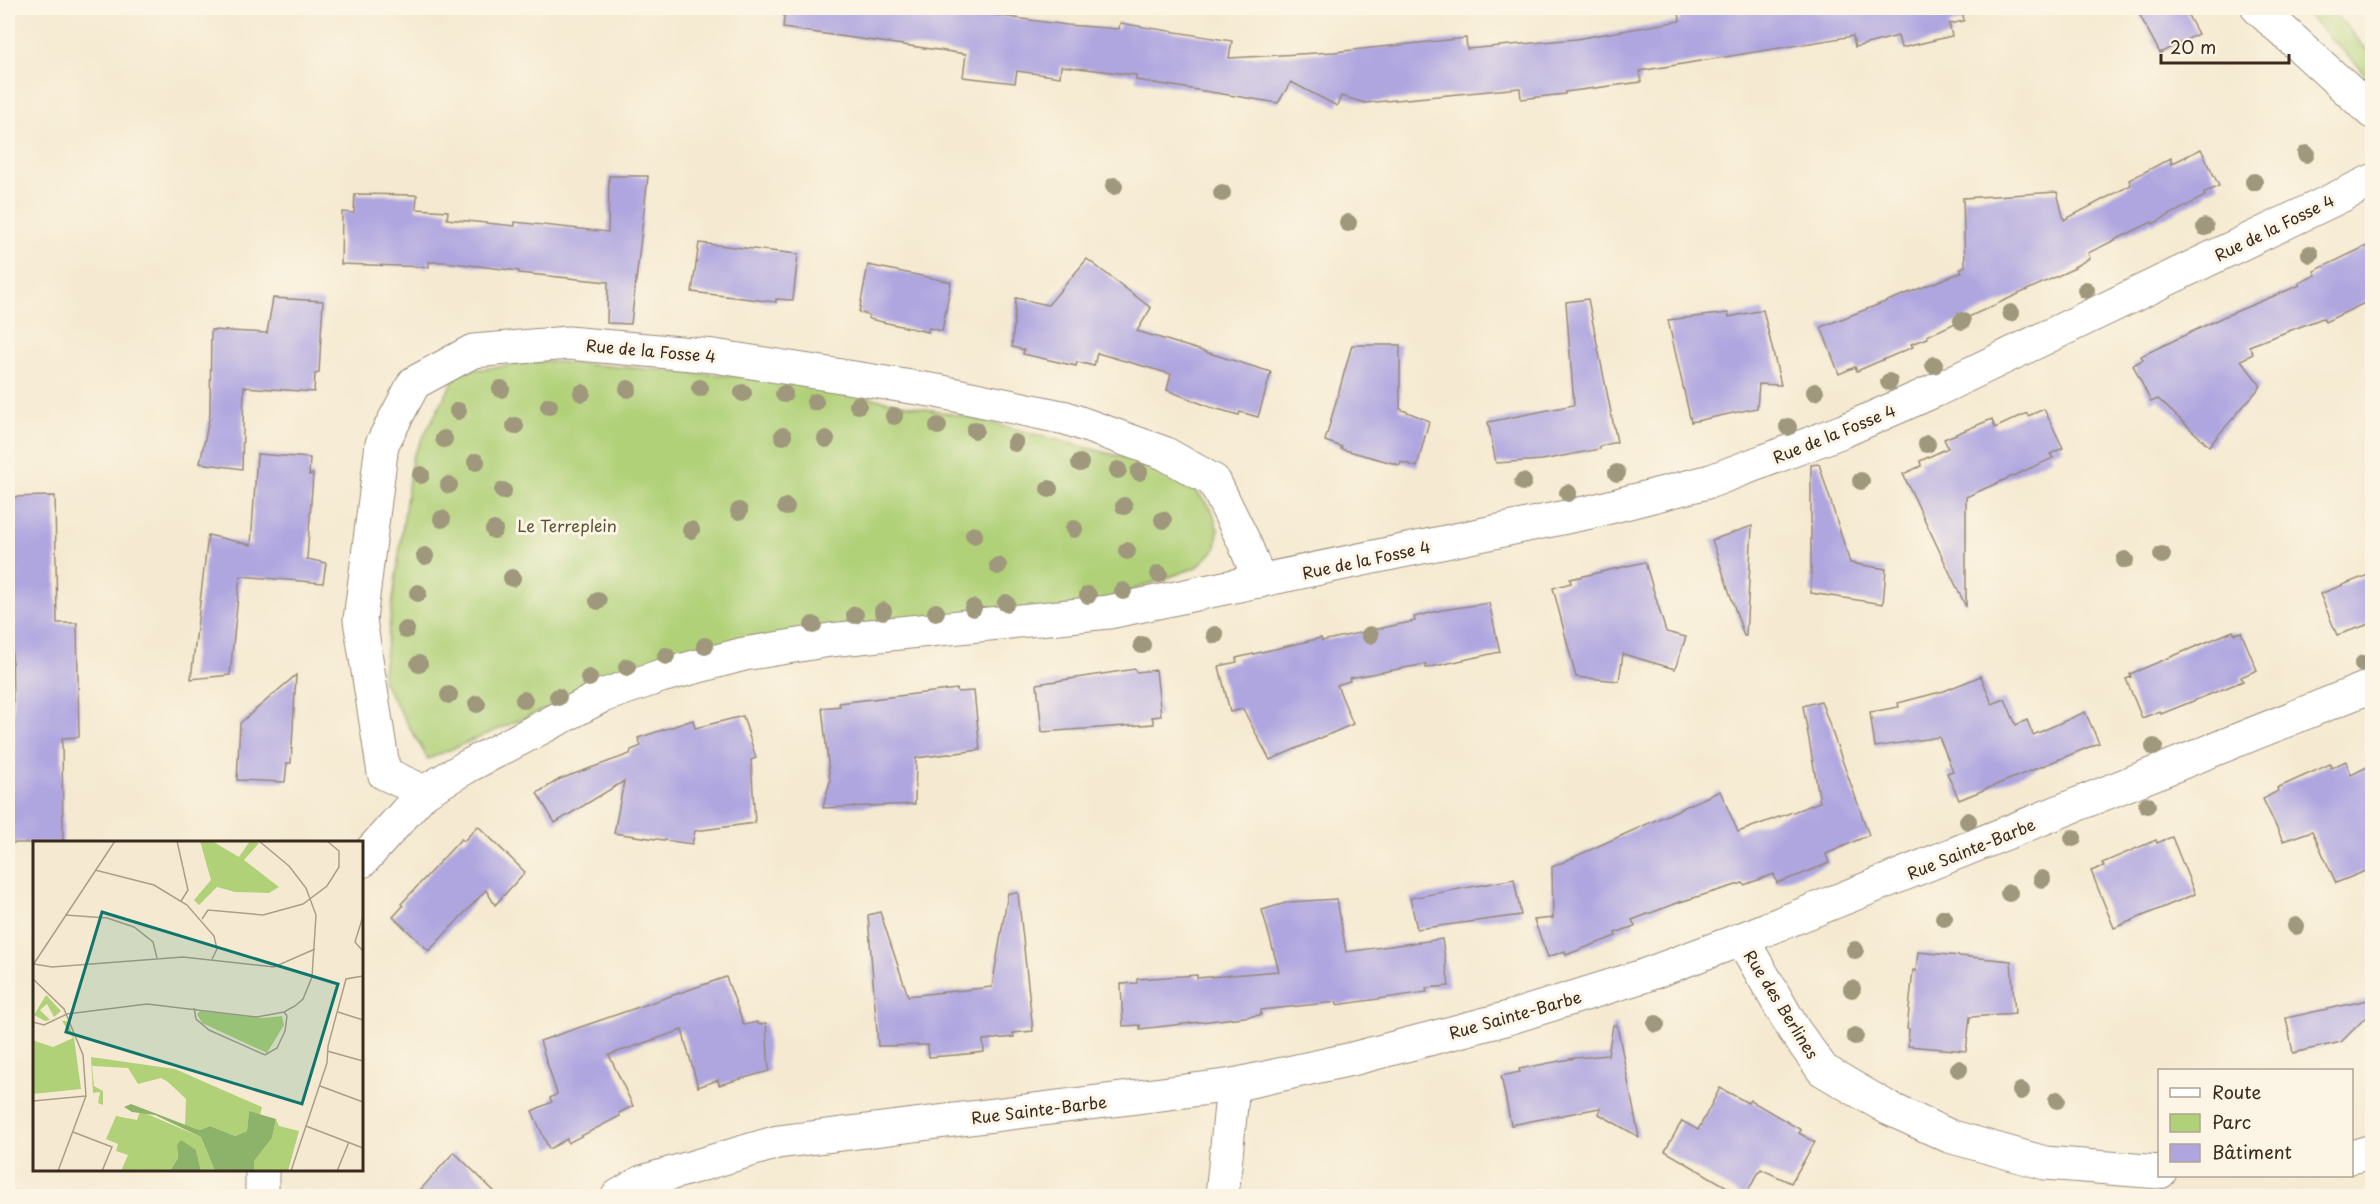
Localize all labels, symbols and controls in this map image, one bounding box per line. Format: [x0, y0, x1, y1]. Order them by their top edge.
scale bar [2161, 27, 2288, 65]
text: 20 m [2170, 33, 2216, 60]
street label: Rue de la Fosse 4 [2210, 188, 2338, 266]
street label: Rue de la Fosse 4 [585, 332, 717, 368]
street label: Rue de la Fosse 4 [1769, 397, 1899, 469]
park label: Le Terreplein [517, 513, 617, 537]
street label: Rue de la Fosse 4 [1300, 534, 1432, 584]
street label: Rue Sainte-Barbe [1903, 811, 2039, 885]
inset map [33, 841, 363, 1171]
street label: Rue des Berlines [1739, 945, 1825, 1063]
street label: Rue Sainte-Barbe [1446, 984, 1584, 1044]
legend [2158, 1069, 2353, 1177]
text: Route [2212, 1078, 2262, 1105]
street label: Rue Sainte-Barbe [970, 1089, 1108, 1129]
text: Parc [2212, 1108, 2251, 1135]
text: Bâtiment [2212, 1138, 2292, 1165]

